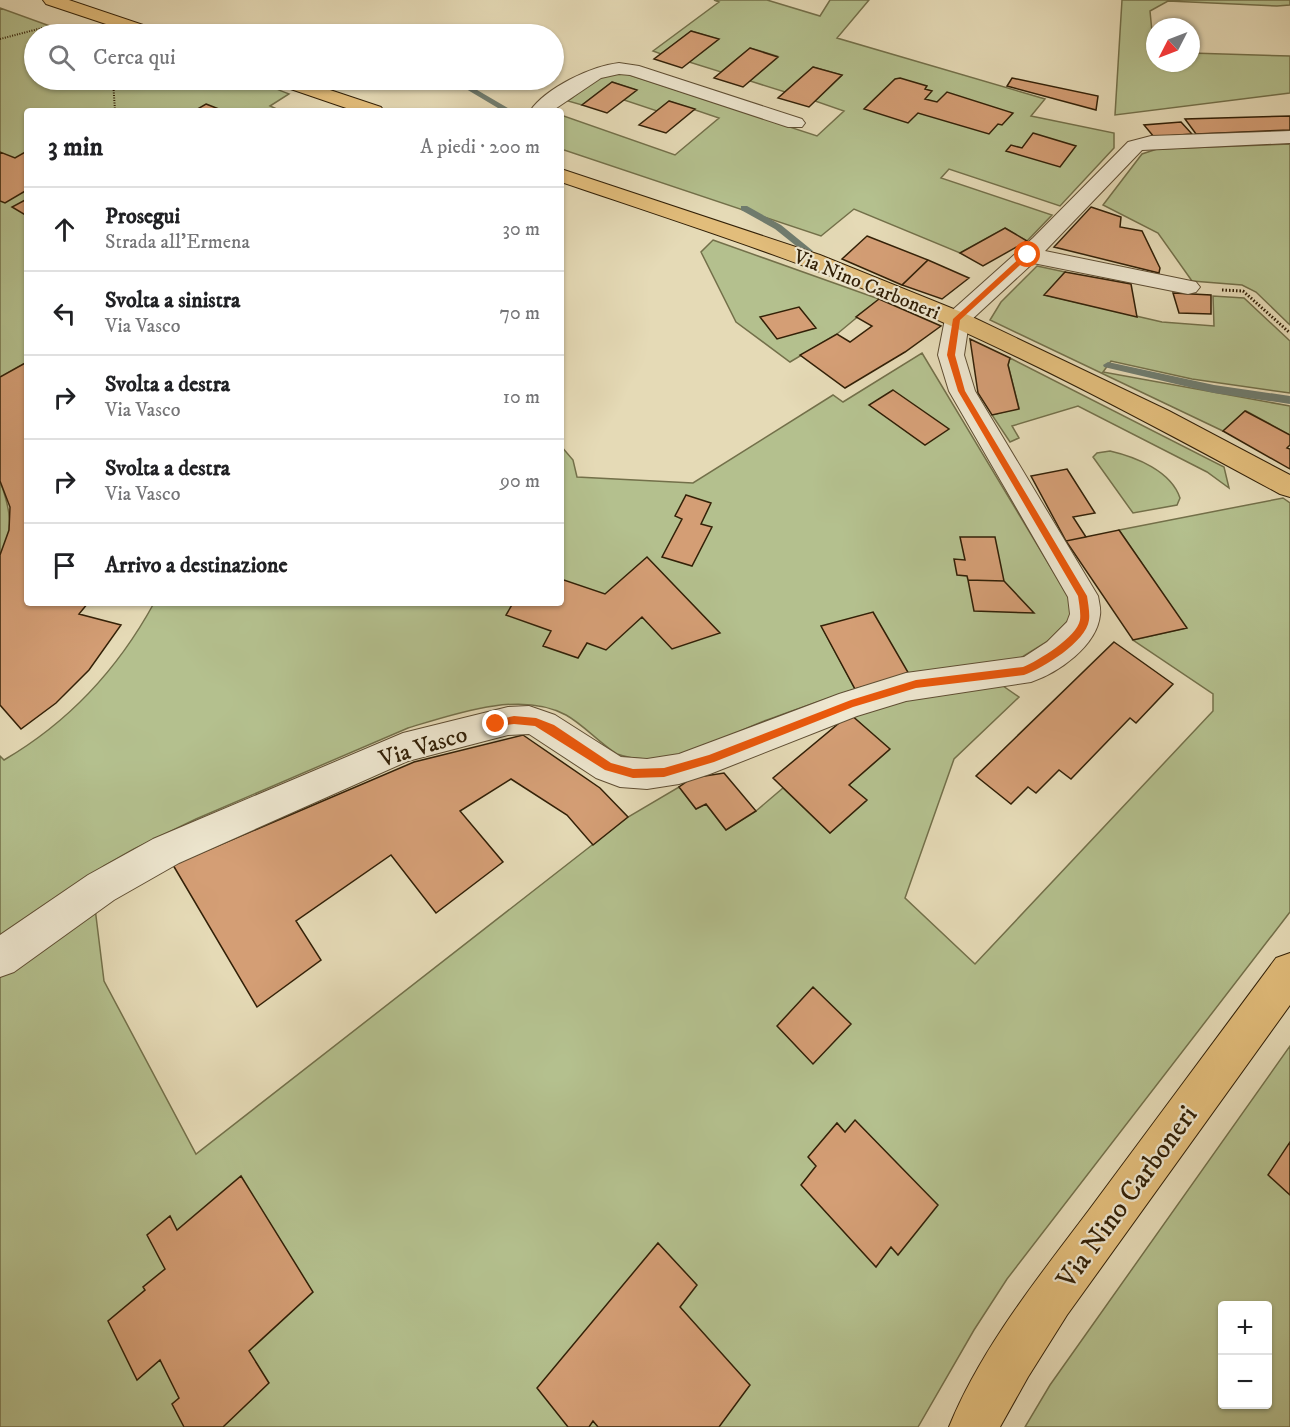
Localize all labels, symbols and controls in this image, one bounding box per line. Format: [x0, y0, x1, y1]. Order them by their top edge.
north arrow [1146, 18, 1200, 72]
search box [24, 24, 564, 90]
icon: search [45, 41, 78, 74]
text: Cerca qui [93, 44, 176, 71]
text: 3 min [48, 131, 103, 164]
text: A piedi · 200 m [420, 135, 540, 160]
text: Prosegui [105, 203, 180, 230]
icon: ahead [48, 213, 81, 246]
text: 30 m [502, 217, 540, 242]
text: Strada all'Ermena [105, 230, 250, 255]
route start [1014, 241, 1040, 267]
street label: Via Nino Carboneri [789, 244, 943, 326]
text: Svolta a sinistra [105, 287, 240, 314]
icon: left [48, 297, 81, 330]
text: 70 m [499, 301, 540, 326]
text: Via Vasco [105, 314, 180, 339]
text: Svolta a destra [105, 371, 230, 398]
icon: right [48, 381, 81, 414]
text: 10 m [503, 385, 540, 410]
text: Via Vasco [105, 398, 180, 423]
text: Svolta a destra [105, 455, 230, 482]
icon: right [48, 465, 81, 498]
text: 90 m [500, 469, 540, 494]
text: Via Vasco [105, 482, 180, 507]
icon: arrive [48, 549, 81, 582]
text: Arrivo a destinazione [105, 552, 288, 579]
route end [482, 710, 508, 736]
street label: Via Vasco [375, 719, 471, 775]
street label: Via Nino Carboneri [1048, 1099, 1205, 1296]
map controls [1218, 1301, 1272, 1409]
button: + [1218, 1301, 1272, 1355]
button: − [1218, 1355, 1272, 1409]

